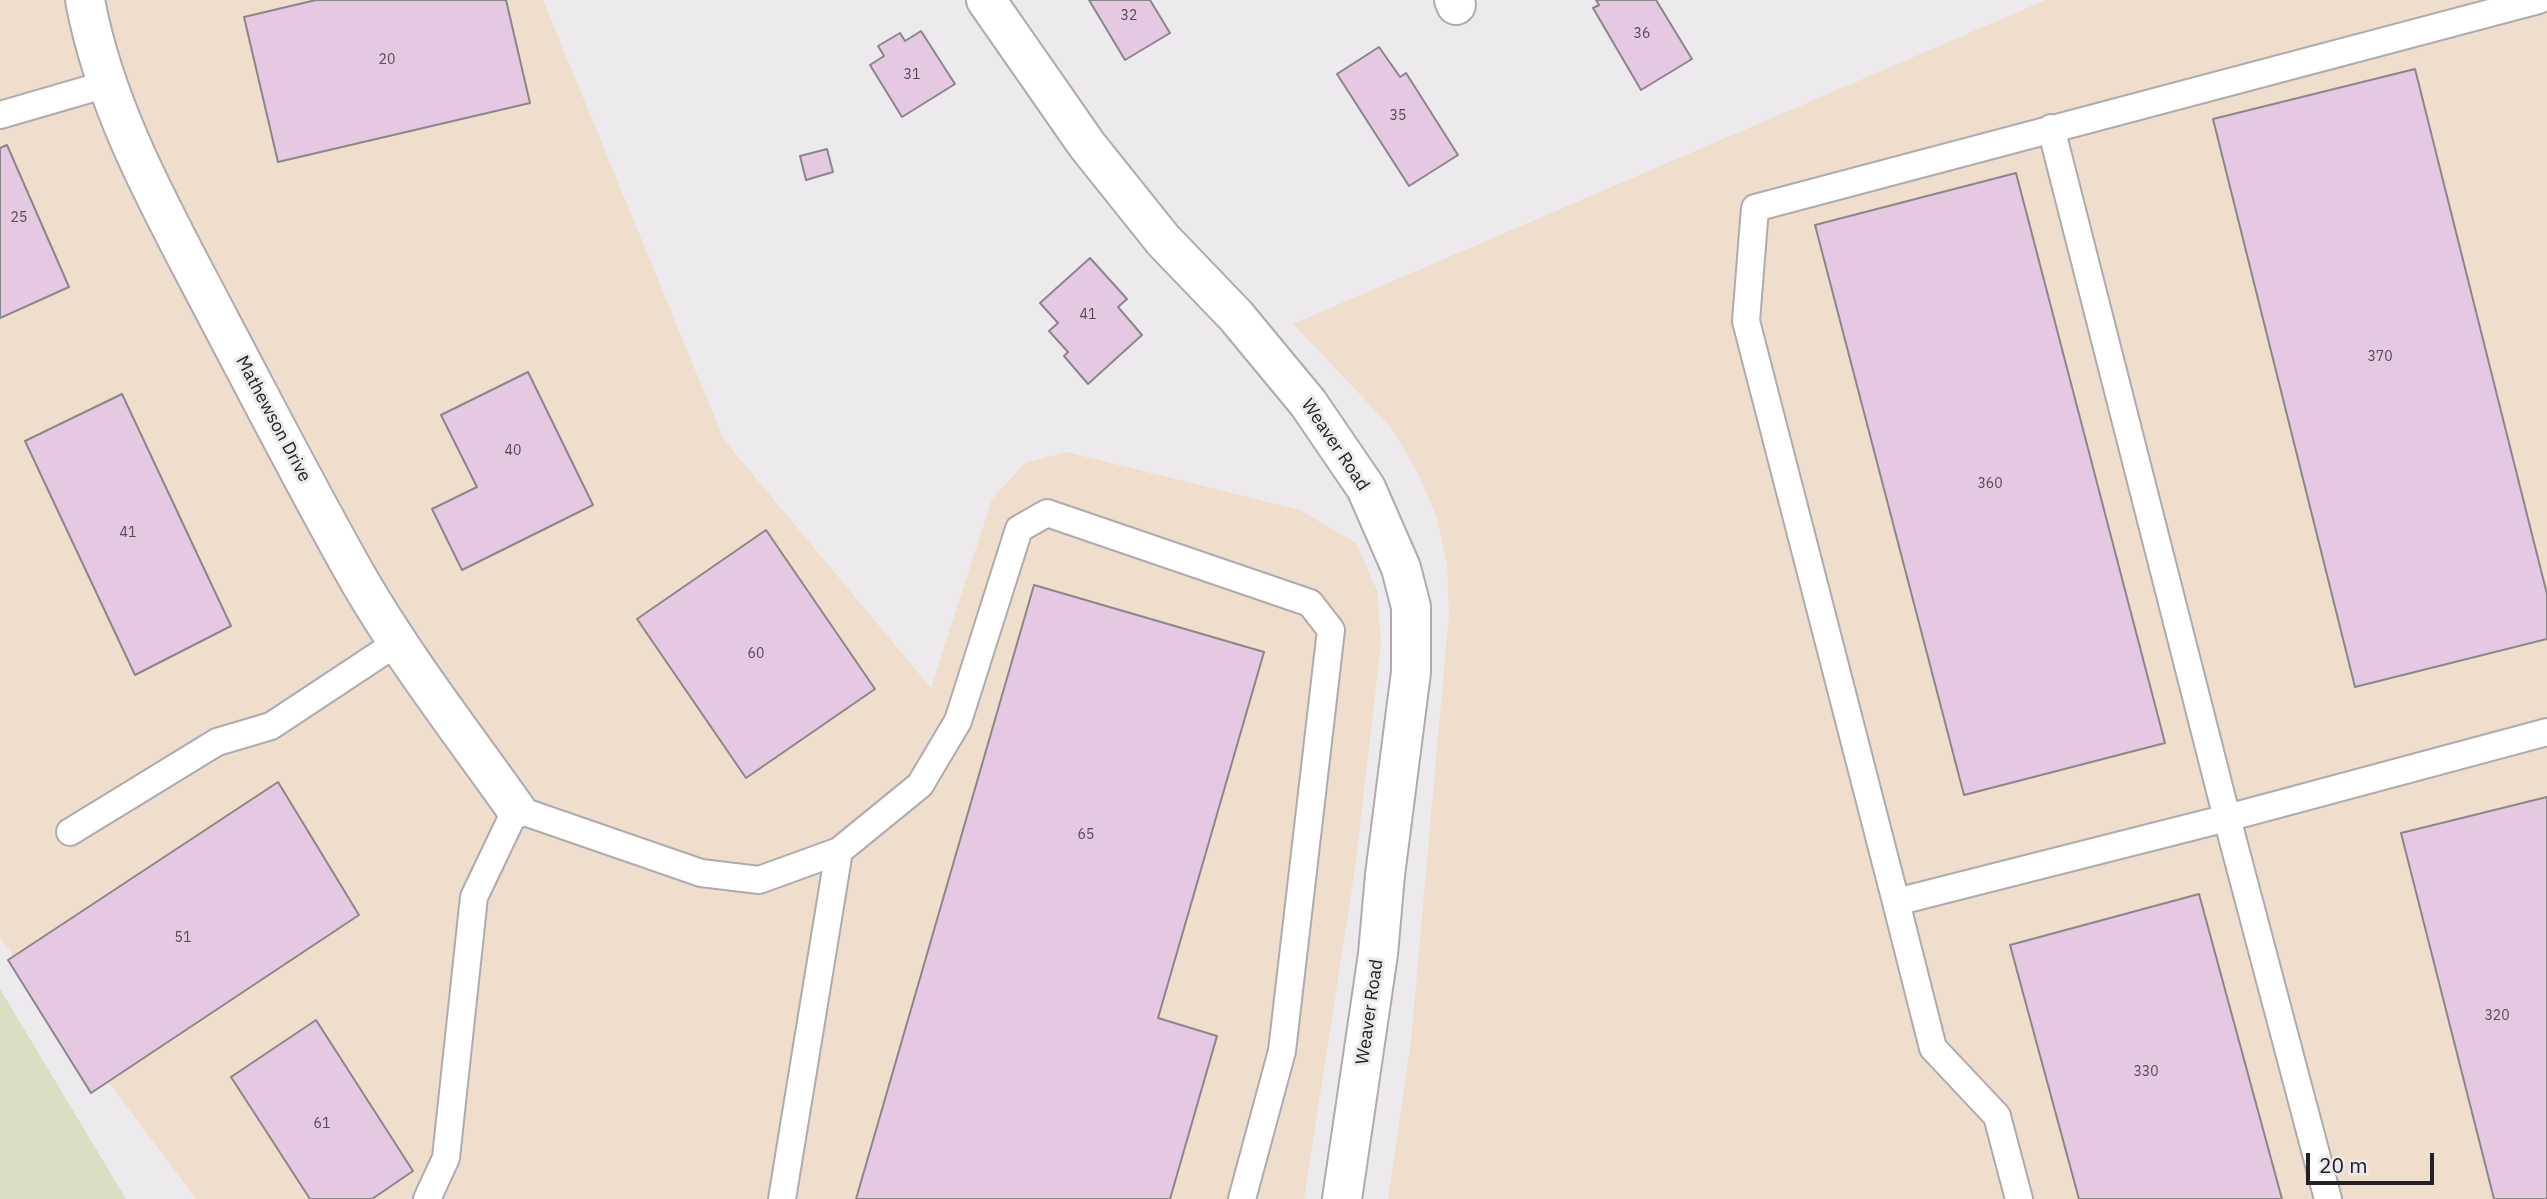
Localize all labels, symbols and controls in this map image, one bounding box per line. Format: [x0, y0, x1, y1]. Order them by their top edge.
house number: 32 [1121, 8, 1137, 24]
house number: 36 [1634, 26, 1650, 42]
house number: 20 [379, 52, 395, 68]
house number: 31 [904, 67, 920, 83]
house number: 35 [1390, 108, 1406, 124]
house number: 25 [11, 210, 27, 226]
house number: 41 [1080, 307, 1096, 323]
house number: 370 [2367, 349, 2393, 365]
street label: Mathewson Drive [231, 352, 315, 486]
street label: Weaver Road [1296, 395, 1374, 495]
house number: 40 [505, 443, 521, 459]
house number: 360 [1977, 476, 2003, 492]
house number: 41 [120, 525, 136, 541]
house number: 60 [748, 646, 764, 662]
house number: 65 [1078, 827, 1094, 843]
house number: 51 [175, 930, 191, 946]
street label: Weaver Road [1352, 958, 1388, 1066]
house number: 320 [2484, 1008, 2510, 1024]
house number: 330 [2133, 1064, 2159, 1080]
house number: 61 [314, 1116, 330, 1132]
scale bar [2309, 1140, 2437, 1184]
text: 20 m [2319, 1151, 2368, 1179]

